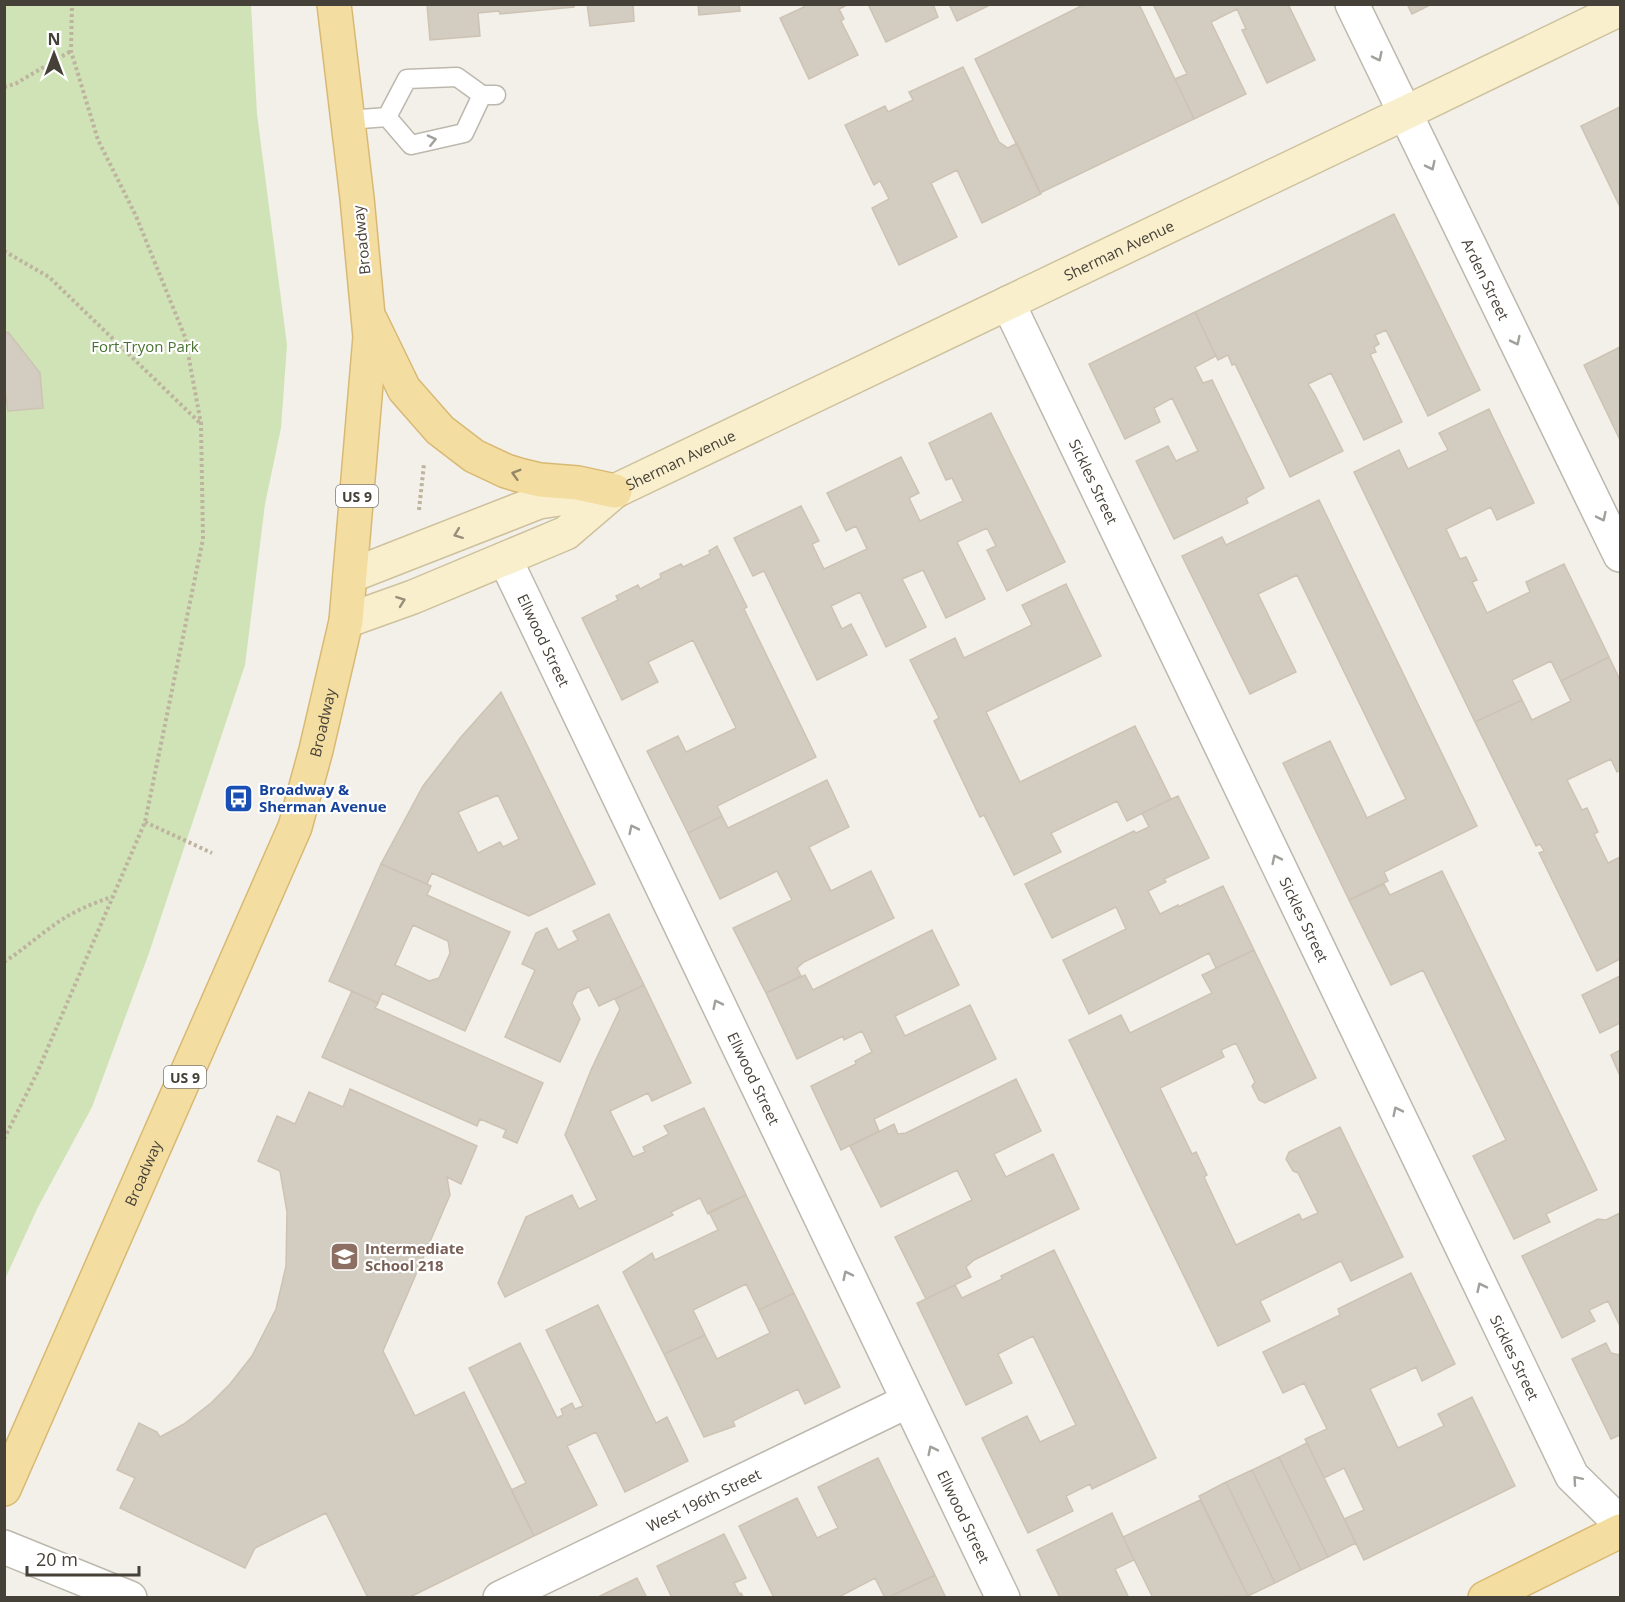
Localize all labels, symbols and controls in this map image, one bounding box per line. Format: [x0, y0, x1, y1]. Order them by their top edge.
north arrow [24, 24, 84, 84]
text: N [47, 28, 61, 50]
one-way arrow [1371, 51, 1382, 62]
one-way arrow [427, 134, 437, 147]
one-way arrow [1423, 160, 1435, 171]
street label: Broadway [347, 204, 375, 276]
street label: Sherman Avenue [1060, 215, 1177, 285]
street label: Arden Street [1458, 235, 1514, 323]
one-way arrow [1509, 335, 1521, 346]
park label: Fort Tryon Park [91, 336, 199, 356]
street label: Sherman Avenue [622, 425, 739, 495]
street label: Sickles Street [1065, 435, 1123, 527]
one-way arrow [511, 469, 522, 481]
road number: US 9 [336, 485, 378, 507]
one-way arrow [1594, 510, 1606, 521]
one-way arrow [453, 527, 464, 539]
street label: Ellwood Street [513, 590, 575, 690]
one-way arrow [395, 596, 406, 609]
street label: Broadway [305, 686, 340, 759]
place label: Broadway & Sherman Avenue [259, 779, 387, 816]
bus stop icon: Broadway & Sherman Avenue [222, 782, 254, 814]
one-way arrow [628, 824, 640, 835]
one-way arrow [1272, 855, 1284, 866]
street label: Sickles Street [1275, 873, 1333, 965]
one-way arrow [713, 1000, 725, 1011]
street label: Ellwood Street [723, 1029, 785, 1128]
road number: US 9 [164, 1066, 206, 1088]
one-way arrow [1392, 1106, 1404, 1117]
street label: Broadway [120, 1137, 166, 1209]
place label: Intermediate School 218 [365, 1238, 464, 1275]
school or university icon: Intermediate School 218 [328, 1241, 360, 1273]
one-way arrow [843, 1270, 855, 1281]
one-way arrow [1477, 1282, 1489, 1293]
street label: Sickles Street [1486, 1311, 1544, 1403]
one-way arrow [927, 1446, 939, 1457]
street label: West 196th Street [643, 1464, 764, 1536]
street label: Ellwood Street [933, 1467, 995, 1566]
one-way arrow [1573, 1476, 1584, 1486]
scale bar [27, 1539, 140, 1577]
text: 20 m [36, 1547, 78, 1571]

